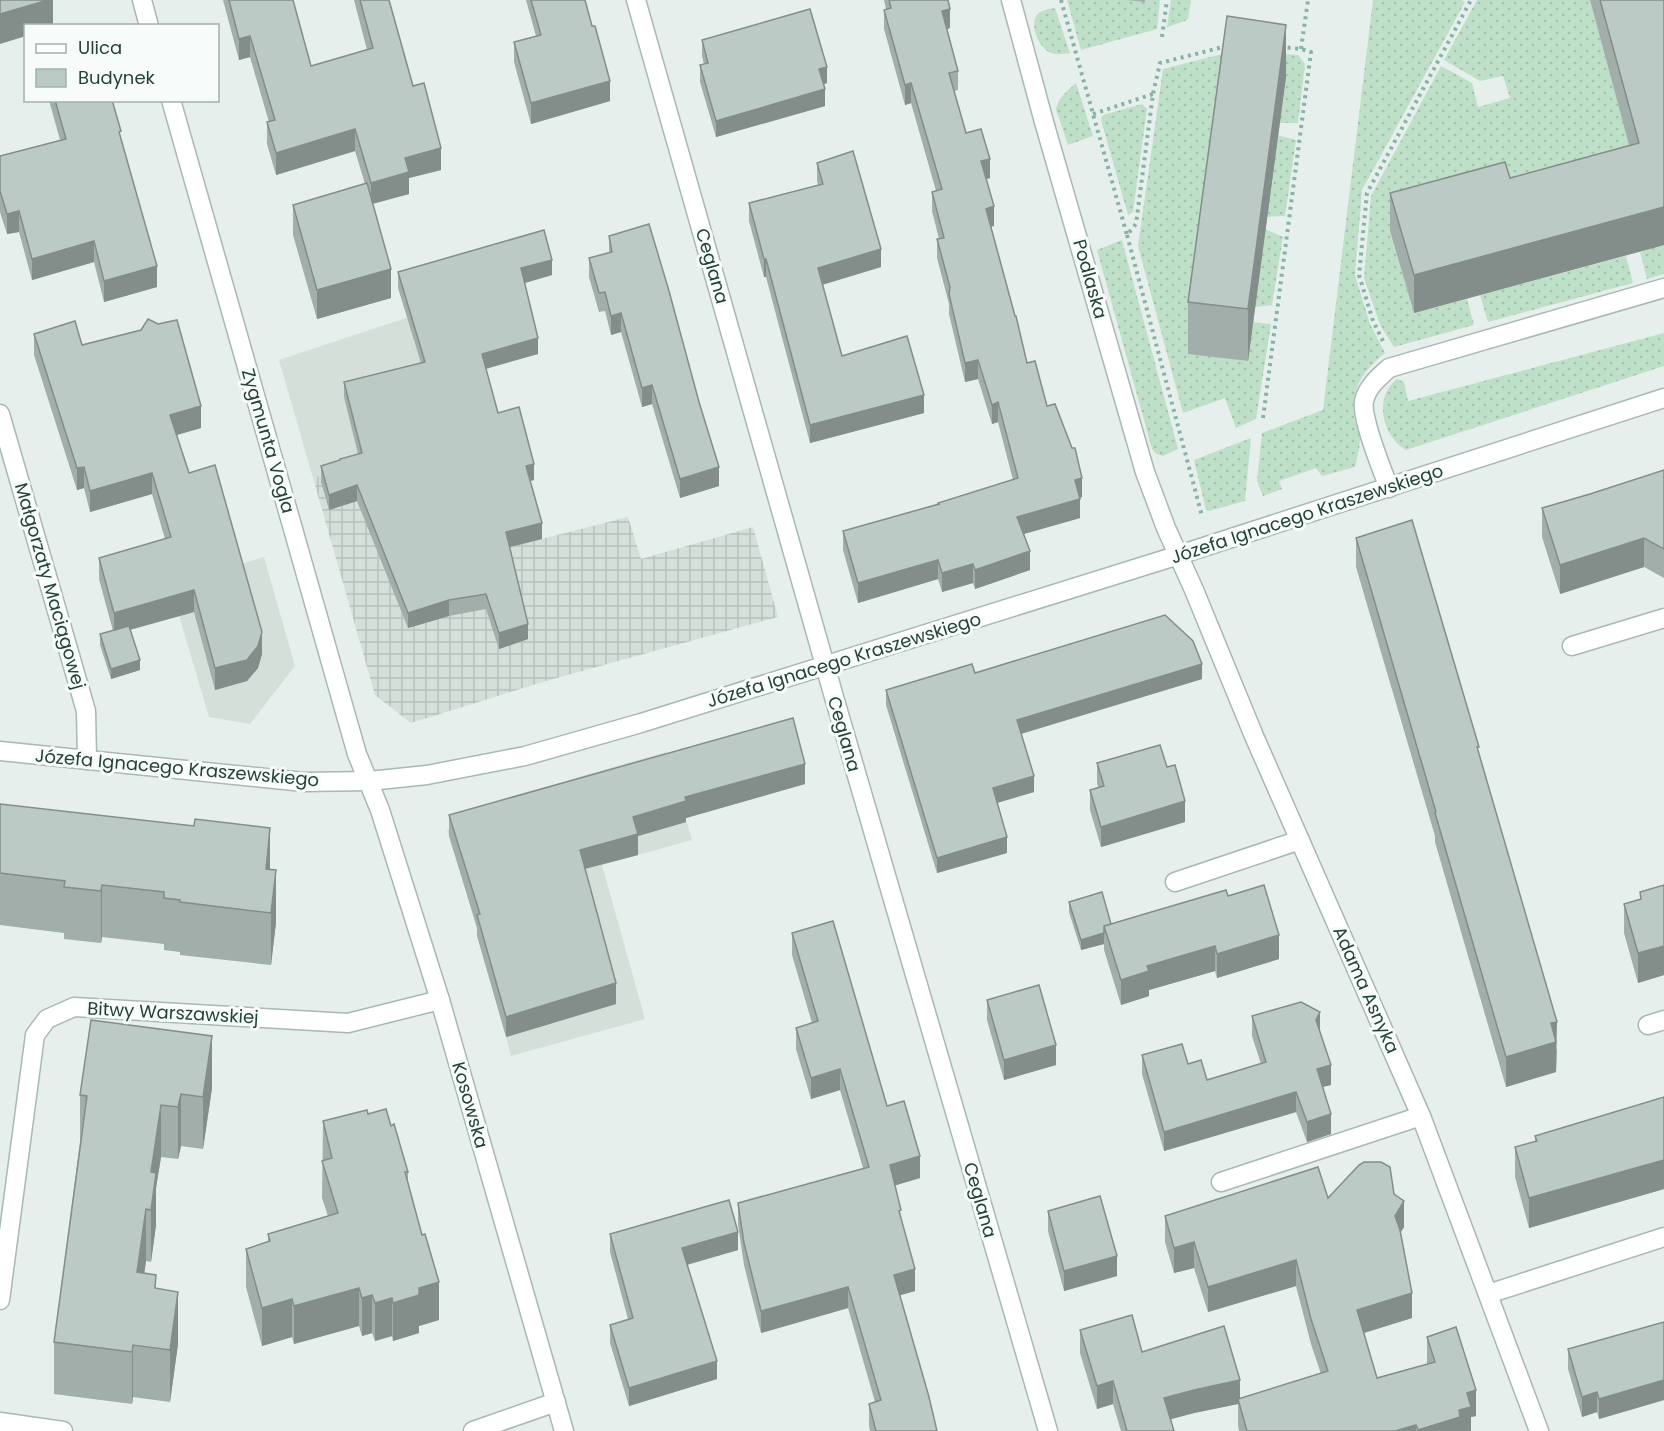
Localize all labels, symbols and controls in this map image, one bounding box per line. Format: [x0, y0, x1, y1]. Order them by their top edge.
legend [24, 24, 219, 102]
text: Ulica [78, 35, 122, 60]
text: Budynek [78, 65, 156, 90]
street label: Ceglana [690, 225, 735, 307]
street label: Podlaska [1067, 236, 1114, 322]
street label: Zygmunta Vogla [236, 366, 301, 516]
street label: Józefa Ignacego Kraszewskiego [1167, 458, 1446, 569]
street label: Małgorzaty Maciągowej [9, 480, 92, 692]
street label: Józefa Ignacego Kraszewskiego [704, 606, 984, 713]
street label: Ceglana [822, 693, 867, 775]
street label: Józefa Ignacego Kraszewskiego [34, 743, 320, 792]
street label: Adama Asnyka [1327, 922, 1406, 1057]
street label: Bitwy Warszawskiej [87, 996, 259, 1029]
street label: Kosowska [446, 1059, 495, 1151]
street label: Ceglana [958, 1159, 1003, 1241]

